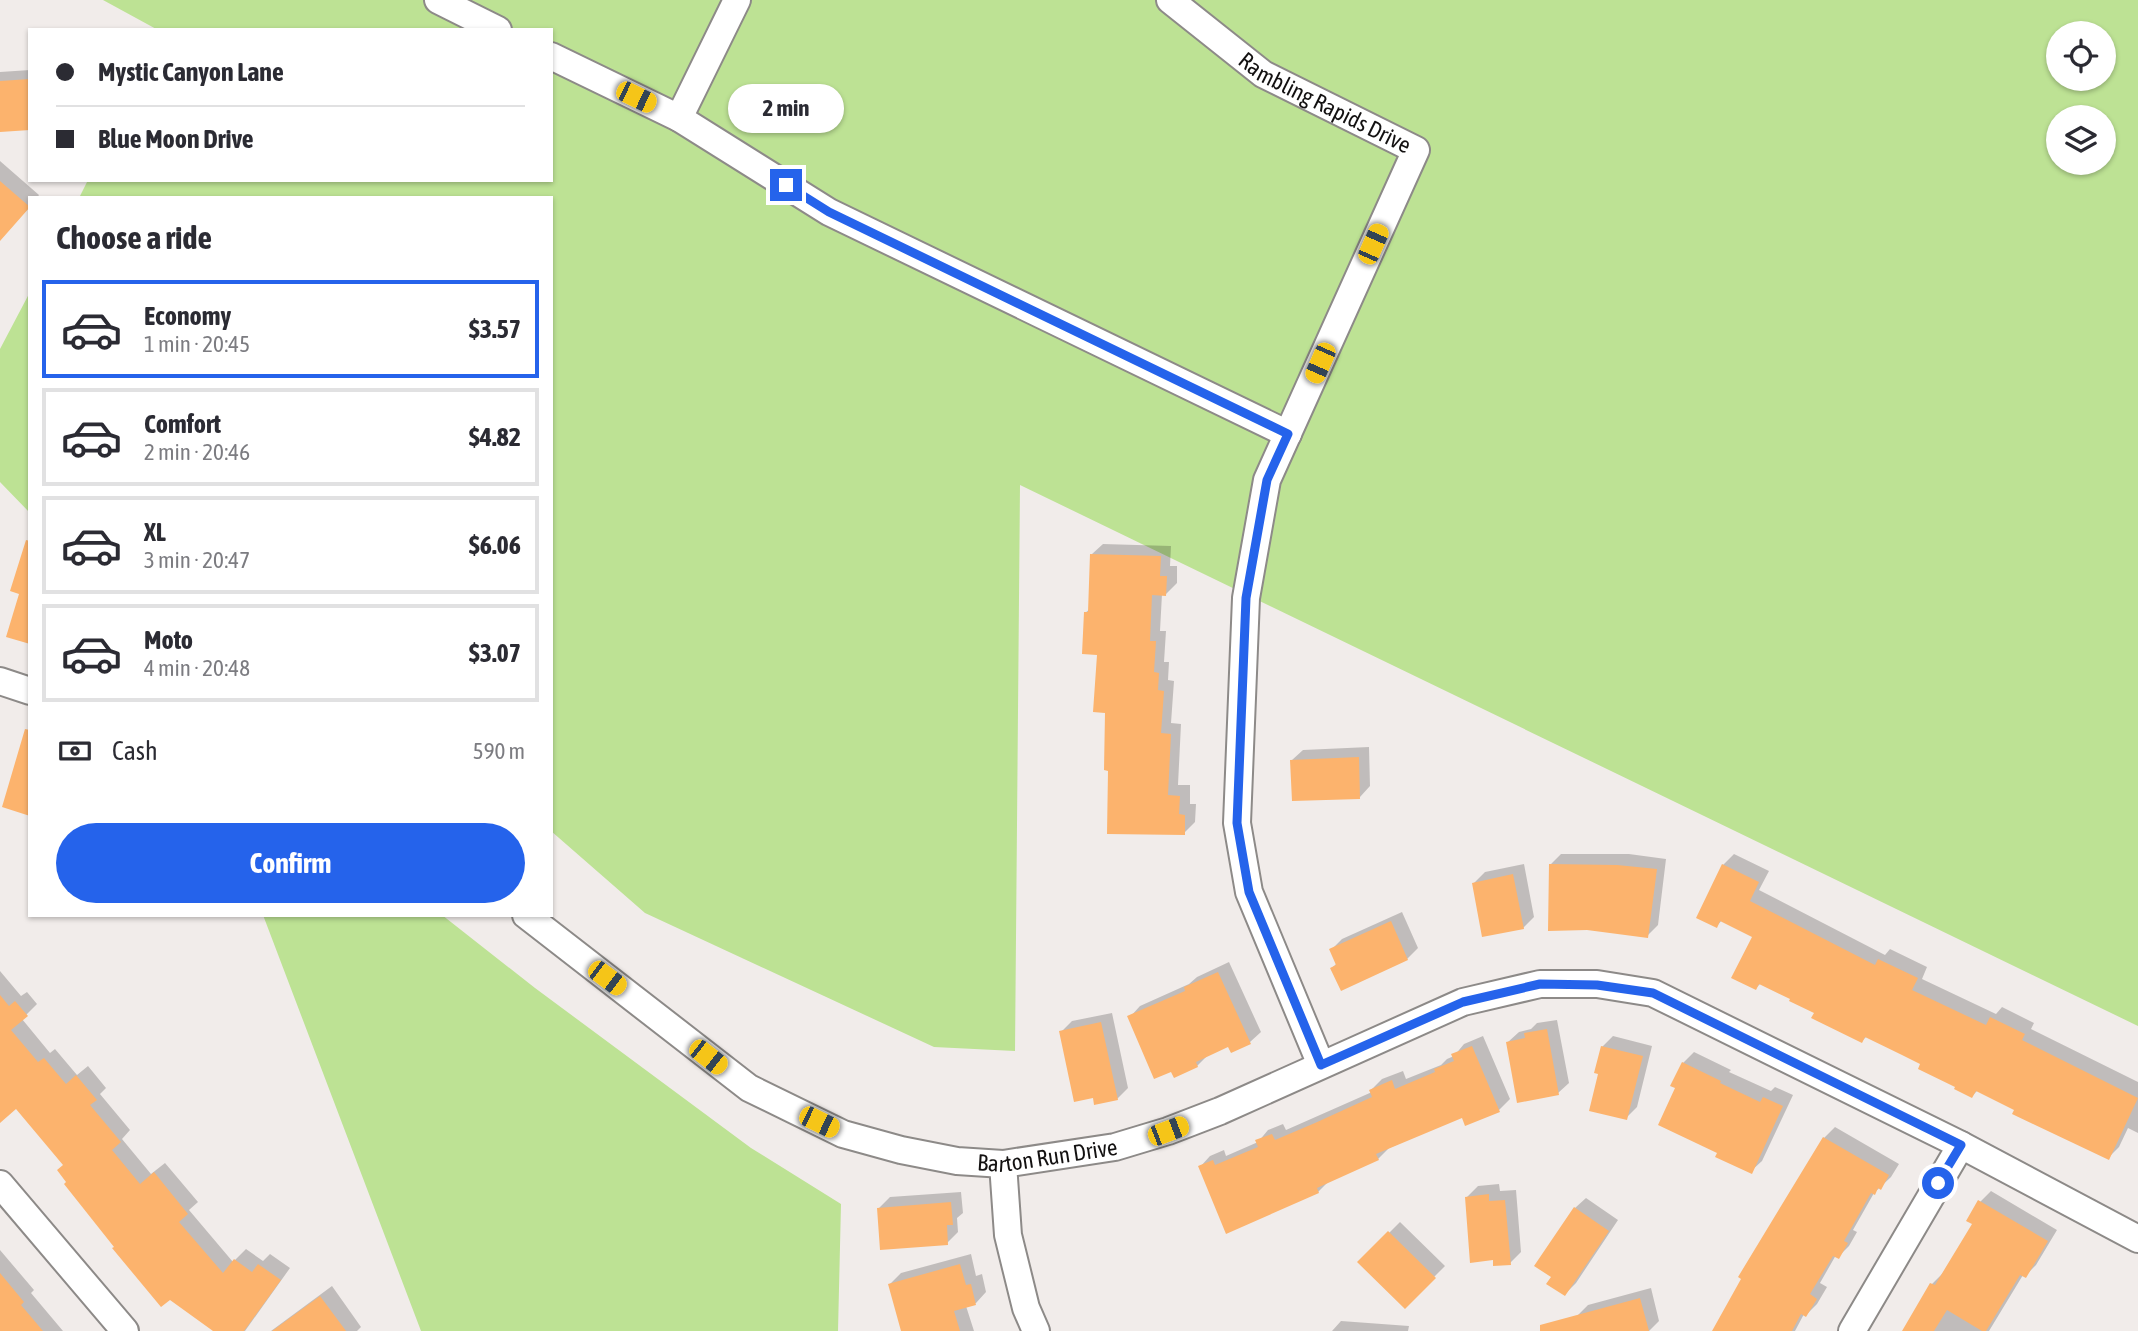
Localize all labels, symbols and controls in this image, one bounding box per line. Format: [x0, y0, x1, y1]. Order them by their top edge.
map controls [2046, 21, 2116, 175]
button: locate [2046, 21, 2116, 91]
street label: Rambling Rapids Drive [1234, 47, 1415, 158]
text: Mystic Canyon Lane [98, 57, 284, 87]
car [613, 78, 660, 116]
callout: 2 min [728, 83, 844, 132]
text: 2 min [763, 95, 809, 121]
button: layers [2046, 105, 2116, 175]
text: Blue Moon Drive [98, 124, 254, 154]
route end [770, 169, 802, 201]
text: Choose a ride [56, 219, 212, 256]
car [1355, 221, 1392, 267]
icon: car [60, 298, 123, 361]
text: Economy [144, 301, 231, 331]
text: $3.57 [469, 314, 521, 344]
text: 1 min · 20:45 [144, 331, 250, 357]
car [1302, 340, 1339, 386]
icon: car [60, 406, 123, 469]
text: Comfort [144, 409, 221, 439]
text: $4.82 [469, 422, 521, 452]
text: 2 min · 20:46 [144, 439, 250, 465]
icon: car [60, 514, 123, 577]
text: XL [144, 517, 166, 547]
text: $6.06 [469, 530, 521, 560]
text: 3 min · 20:47 [144, 547, 250, 573]
icon: car [60, 622, 123, 685]
text: Moto [144, 625, 193, 655]
text: $3.07 [469, 638, 521, 668]
text: 4 min · 20:48 [144, 655, 250, 681]
icon: cash [56, 732, 94, 770]
text: Cash [112, 736, 158, 766]
text: 590 m [473, 738, 525, 764]
button: Confirm [56, 823, 525, 903]
car [584, 957, 631, 999]
car [685, 1036, 732, 1078]
car [796, 1103, 843, 1141]
car [1145, 1114, 1192, 1148]
street label: Barton Run Drive [976, 1134, 1119, 1177]
route start [1922, 1167, 1954, 1199]

